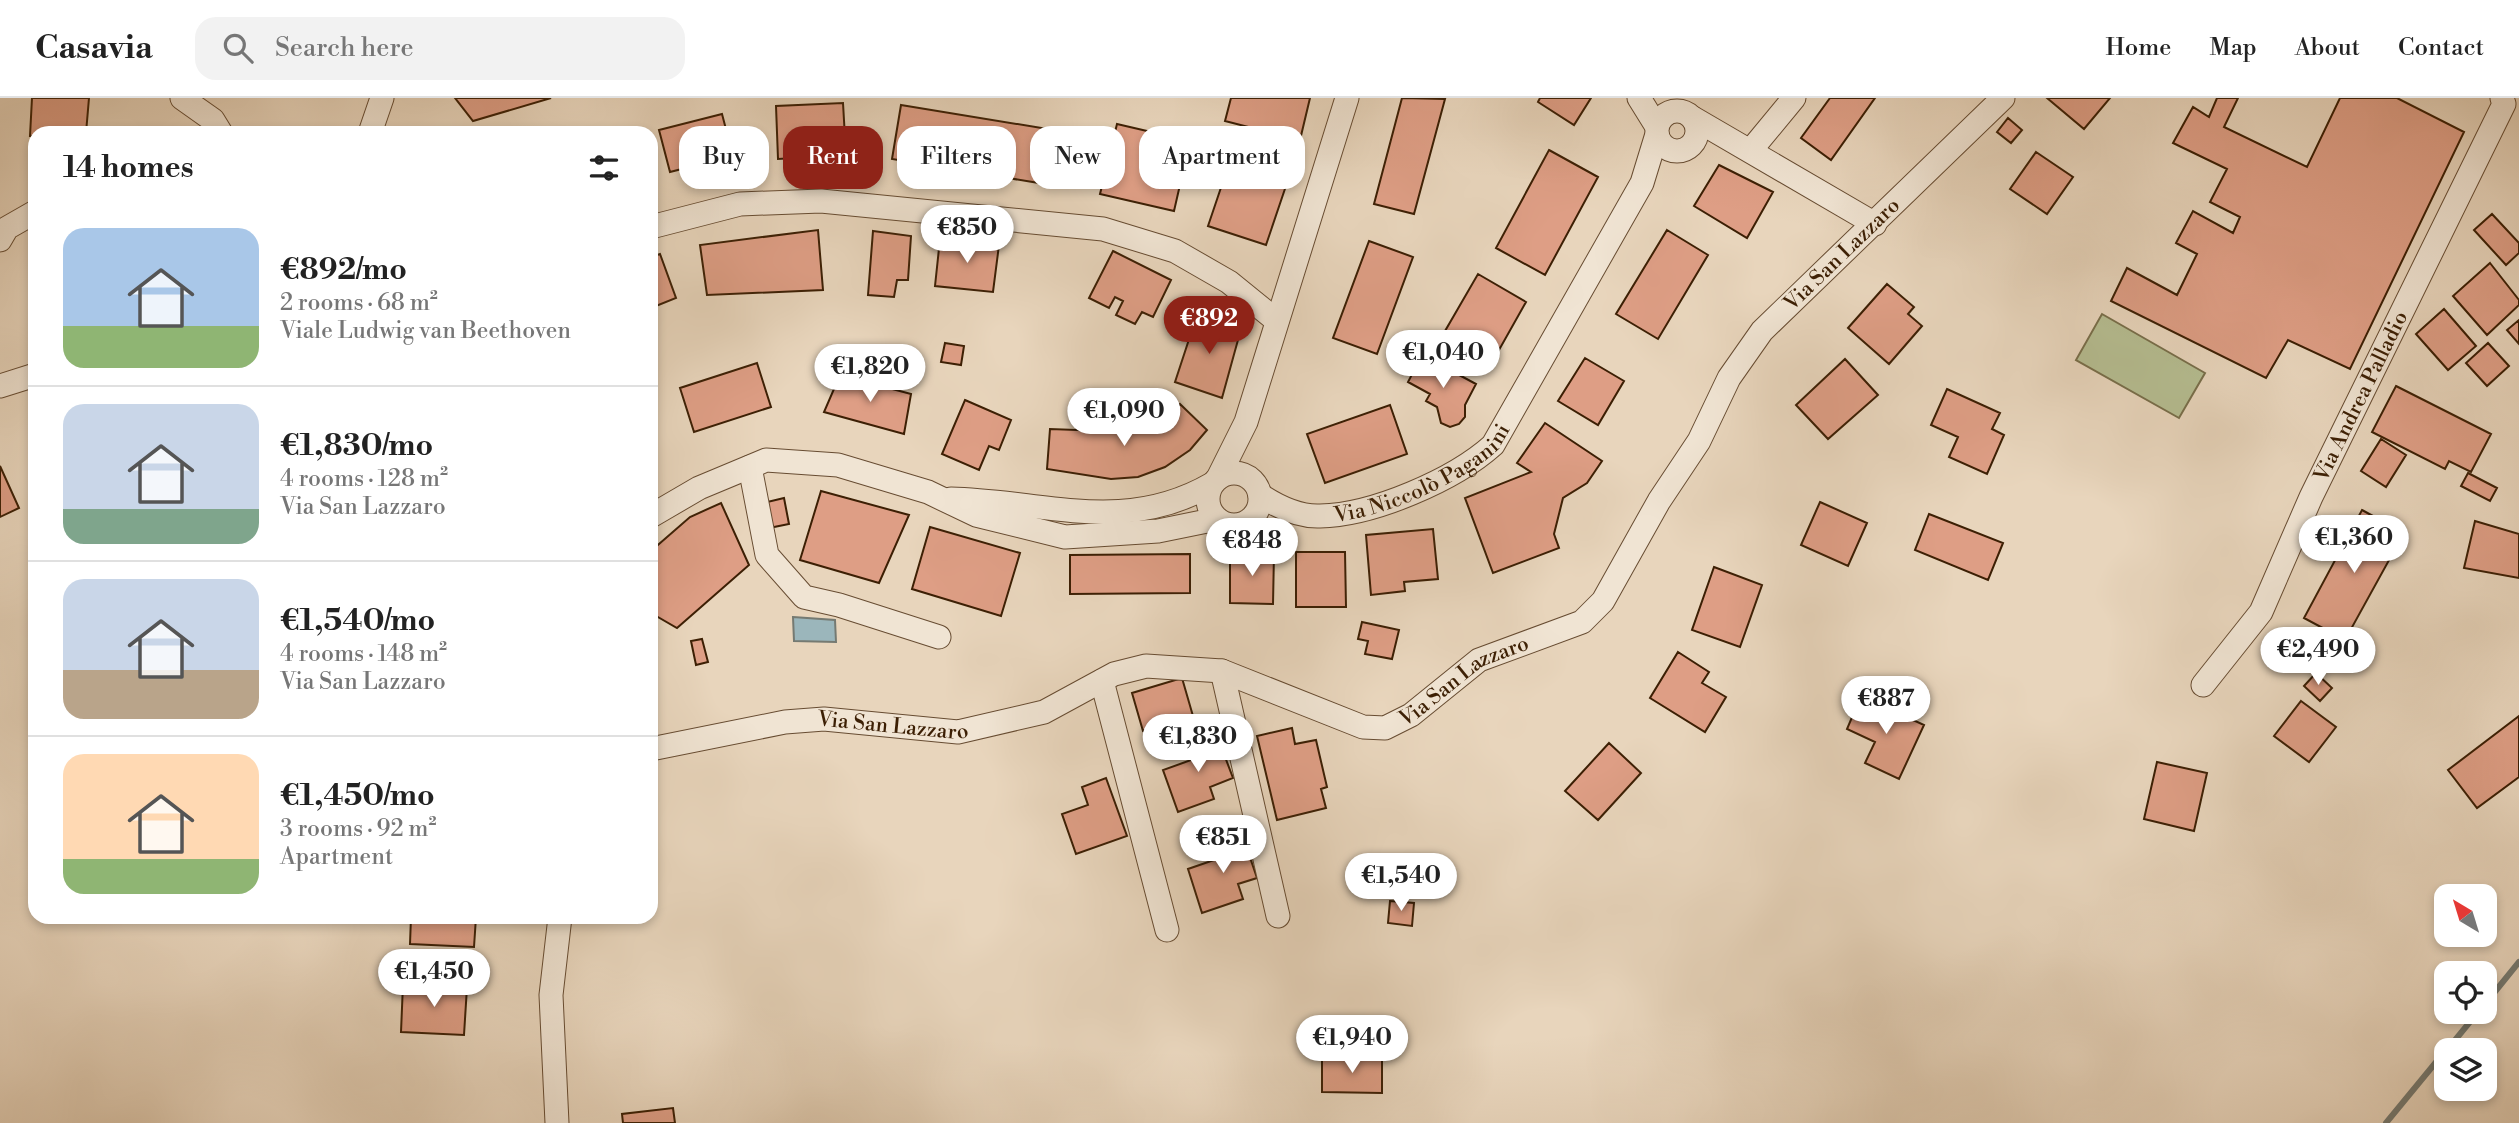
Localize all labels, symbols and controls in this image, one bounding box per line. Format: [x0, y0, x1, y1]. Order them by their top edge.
search box [195, 17, 685, 80]
text: Casavia [35, 28, 153, 69]
icon: search [219, 29, 257, 67]
text: Search here [275, 32, 414, 64]
text: Home [2106, 33, 2171, 63]
text: Map [2209, 33, 2257, 63]
text: About [2295, 33, 2360, 63]
text: Contact [2398, 33, 2484, 63]
chip: Buy [679, 126, 769, 189]
chip: Rent [783, 126, 883, 189]
chip: Filters [897, 126, 1016, 189]
chip: New [1030, 126, 1125, 189]
chip: Apartment [1139, 126, 1305, 189]
text: 14 homes [63, 149, 194, 187]
icon: filters [585, 149, 623, 187]
street label: Via San Lazzaro [1778, 193, 1906, 317]
pin: €850 [926, 206, 1008, 265]
text: €850 [937, 214, 997, 242]
text: €892/mo [280, 251, 407, 289]
icon: home [119, 256, 203, 340]
text: 2 rooms · 68 m² [280, 289, 438, 317]
pin: €892 [1168, 296, 1250, 356]
text: €892 [1180, 305, 1238, 333]
street label: Via Andrea Palladio [2308, 307, 2414, 487]
text: Viale Ludwig van Beethoven [280, 317, 571, 345]
pin: €1,040 [1386, 330, 1500, 390]
text: €1,040 [1402, 339, 1484, 367]
pin: €1,820 [813, 344, 927, 404]
text: €1,820 [830, 353, 910, 381]
pin: €1,090 [1067, 388, 1181, 448]
text: €1,090 [1083, 397, 1165, 425]
street label: Via Niccolò Paganini [1332, 419, 1516, 529]
text: €1,830/mo [280, 427, 433, 465]
icon: home [119, 432, 203, 516]
text: 4 rooms · 128 m² [280, 465, 448, 493]
text: Via San Lazzaro [280, 493, 446, 521]
pin: €1,360 [2297, 516, 2411, 575]
pin: €848 [1211, 518, 1293, 578]
text: €1,360 [2315, 524, 2393, 552]
text: €848 [1222, 527, 1282, 555]
text: €1,540/mo [280, 602, 435, 640]
icon: home [119, 607, 203, 691]
pin: €2,490 [2261, 628, 2375, 687]
street label: Via San Lazzaro [1394, 631, 1533, 733]
text: €2,490 [2276, 636, 2360, 664]
text: 4 rooms · 148 m² [280, 640, 447, 668]
text: Via San Lazzaro [280, 668, 446, 696]
pin: €887 [1845, 676, 1927, 736]
text: €887 [1857, 685, 1915, 713]
street label: Via San Lazzaro [815, 706, 971, 746]
pin: €1,830 [1141, 714, 1255, 774]
text: €1,830 [1159, 723, 1237, 751]
text: €1,450/mo [280, 777, 435, 815]
icon: home [119, 782, 203, 866]
text: 3 rooms · 92 m² [280, 815, 436, 843]
pin: €851 [1182, 816, 1264, 875]
text: €851 [1196, 824, 1250, 852]
text: Apartment [280, 843, 393, 871]
pin: €1,540 [1344, 854, 1458, 913]
text: €1,540 [1361, 862, 1441, 890]
north arrow [2434, 884, 2497, 947]
map controls [2434, 884, 2497, 1101]
pin: €1,450 [377, 950, 491, 1009]
text: €1,450 [394, 958, 474, 986]
button: locate [2434, 961, 2497, 1024]
pin: €1,940 [1295, 1016, 1409, 1075]
text: €1,940 [1312, 1024, 1392, 1052]
button: layers [2434, 1038, 2497, 1101]

